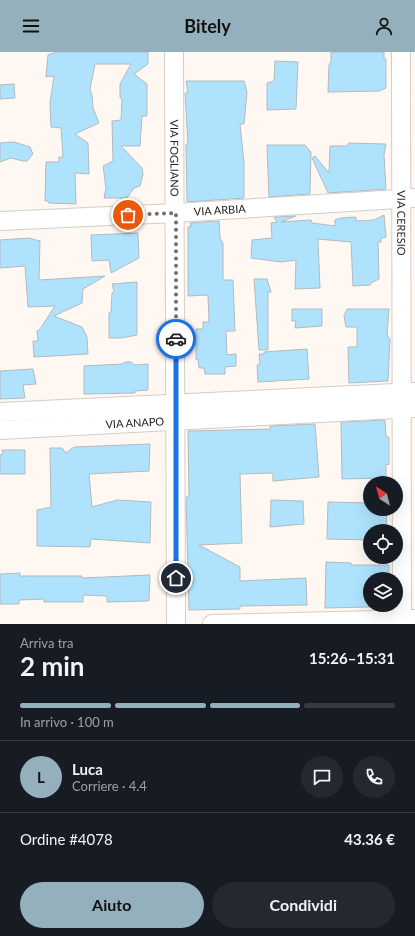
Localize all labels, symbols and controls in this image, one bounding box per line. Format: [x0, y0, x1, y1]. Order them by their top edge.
icon: menu [20, 15, 42, 37]
text: Bitely [184, 15, 231, 37]
icon: person [373, 15, 395, 37]
street label: VIA FOGLIANO [168, 120, 182, 197]
street label: VIA CERESIO [395, 190, 408, 256]
pin [111, 198, 145, 232]
street label: VIA ARBIA [193, 202, 247, 218]
icon: bag [117, 204, 139, 226]
courier [156, 319, 196, 359]
icon: car [165, 328, 187, 350]
street label: VIA ANAPO [105, 414, 165, 430]
north arrow [363, 476, 403, 516]
map controls [363, 476, 403, 612]
button: locate [363, 524, 403, 564]
pin [159, 561, 193, 595]
icon: home [165, 567, 187, 589]
button: layers [363, 572, 403, 612]
text: Arriva tra [20, 635, 73, 651]
text: 15:26–15:31 [309, 649, 395, 667]
text: 2 min [20, 650, 84, 682]
text: In arrivo · 100 m [20, 714, 114, 730]
button: chat [301, 756, 343, 798]
button: phone [353, 756, 395, 798]
text: Luca [72, 760, 103, 778]
text: L [37, 768, 45, 786]
text: Corriere · 4.4 [72, 778, 147, 794]
text: Ordine #4078 [20, 830, 113, 848]
text: 43.36 € [344, 830, 395, 848]
button: Aiuto [20, 882, 204, 928]
button: Condividi [212, 882, 395, 928]

